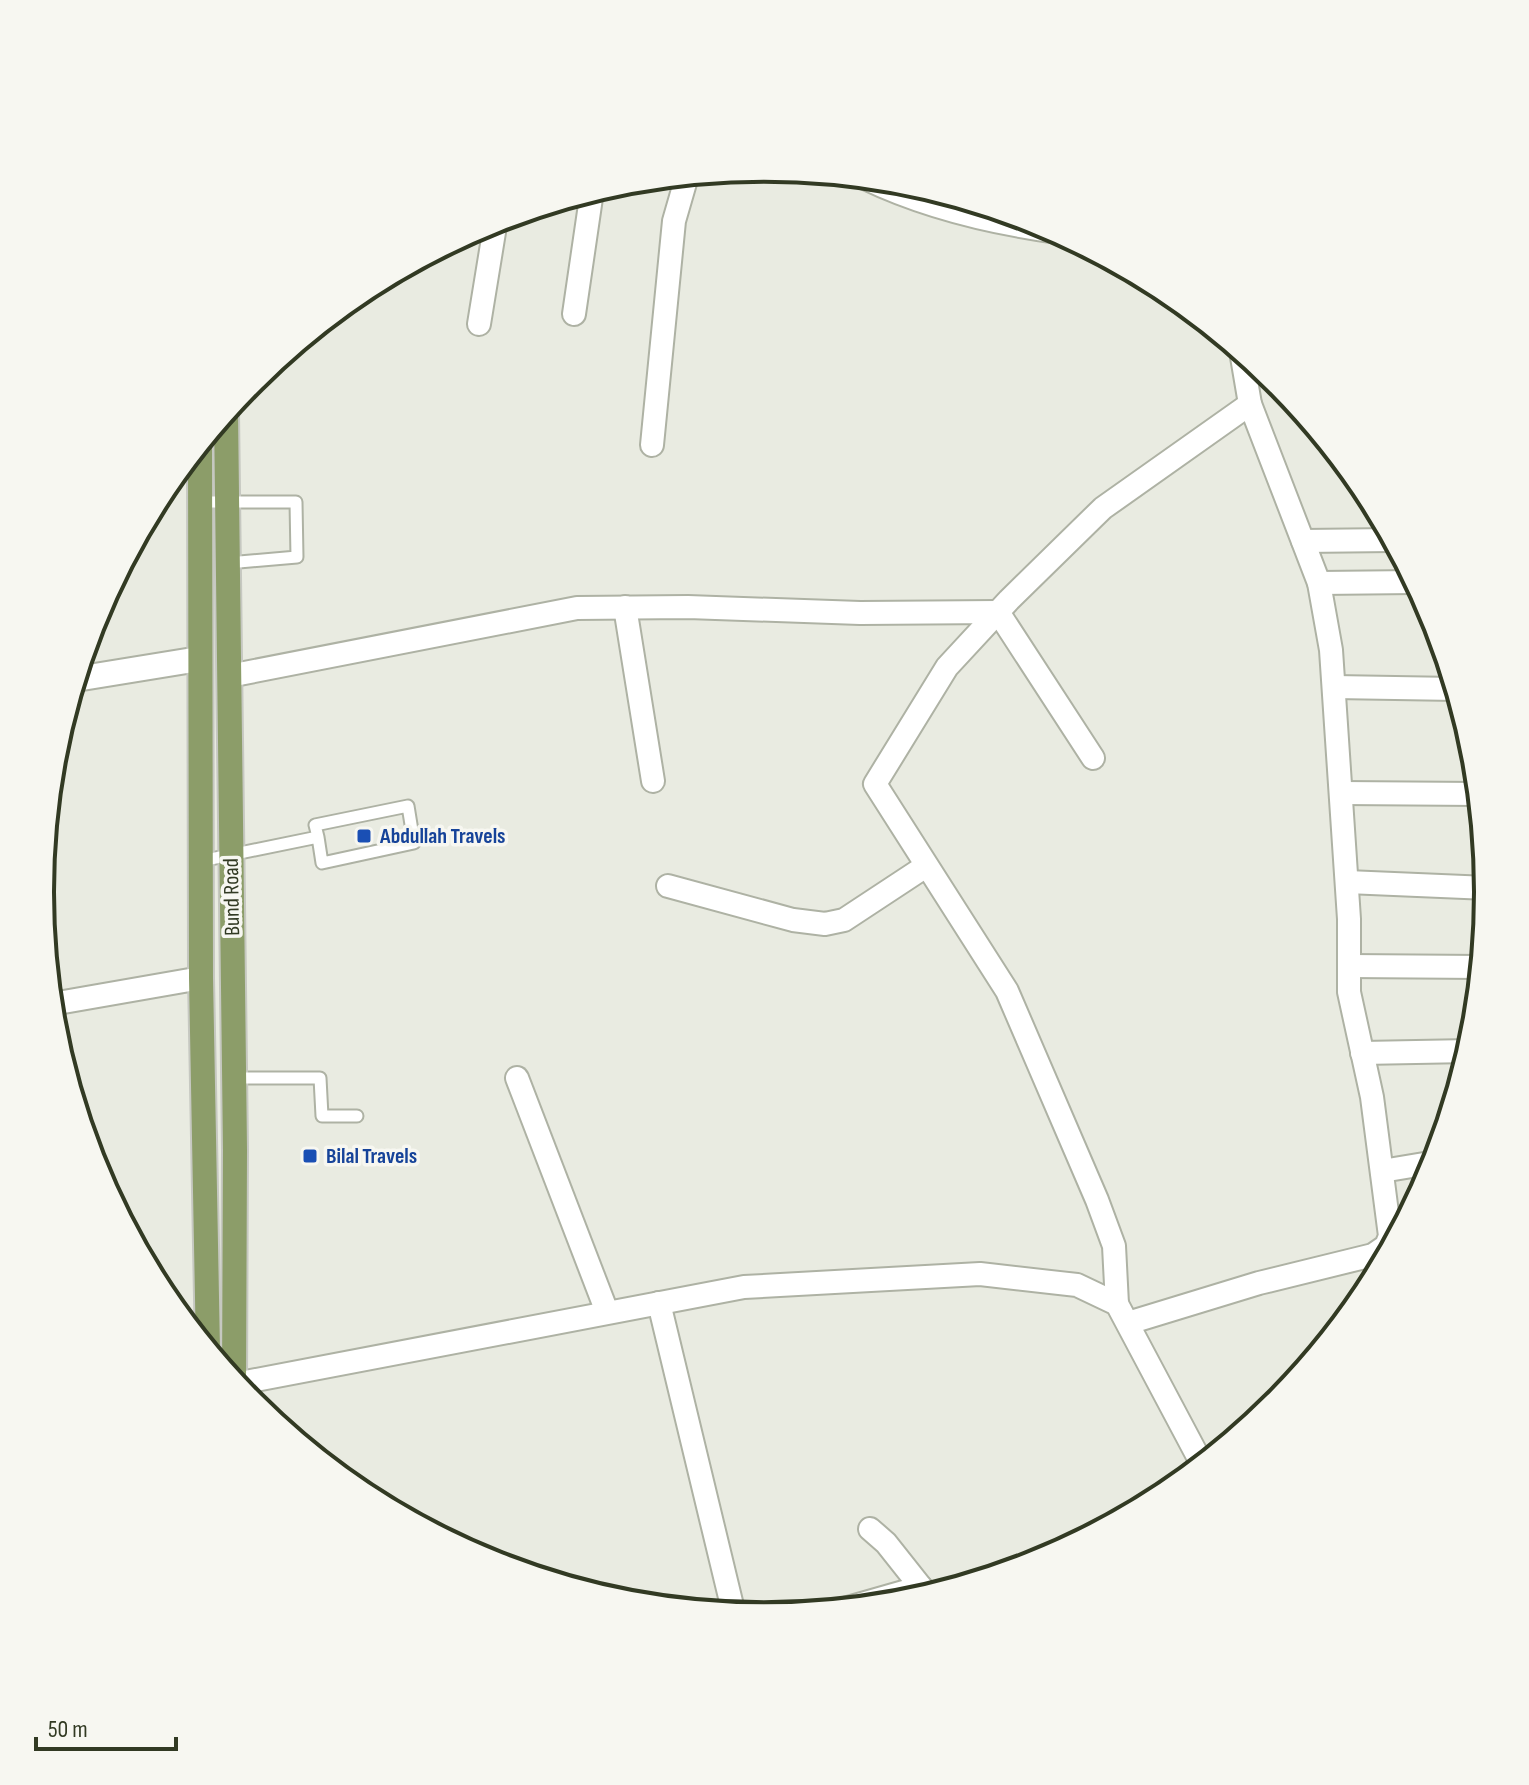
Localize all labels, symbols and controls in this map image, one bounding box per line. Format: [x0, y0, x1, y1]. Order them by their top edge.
place label: Abdullah Travels [379, 823, 506, 850]
marker: Abdullah Travels [355, 827, 373, 845]
street label: Bund Road [218, 858, 246, 936]
place label: Bilal Travels [326, 1143, 417, 1170]
marker: Bilal Travels [301, 1147, 319, 1165]
scale bar [36, 1701, 176, 1751]
text: 50 m [48, 1715, 88, 1744]

